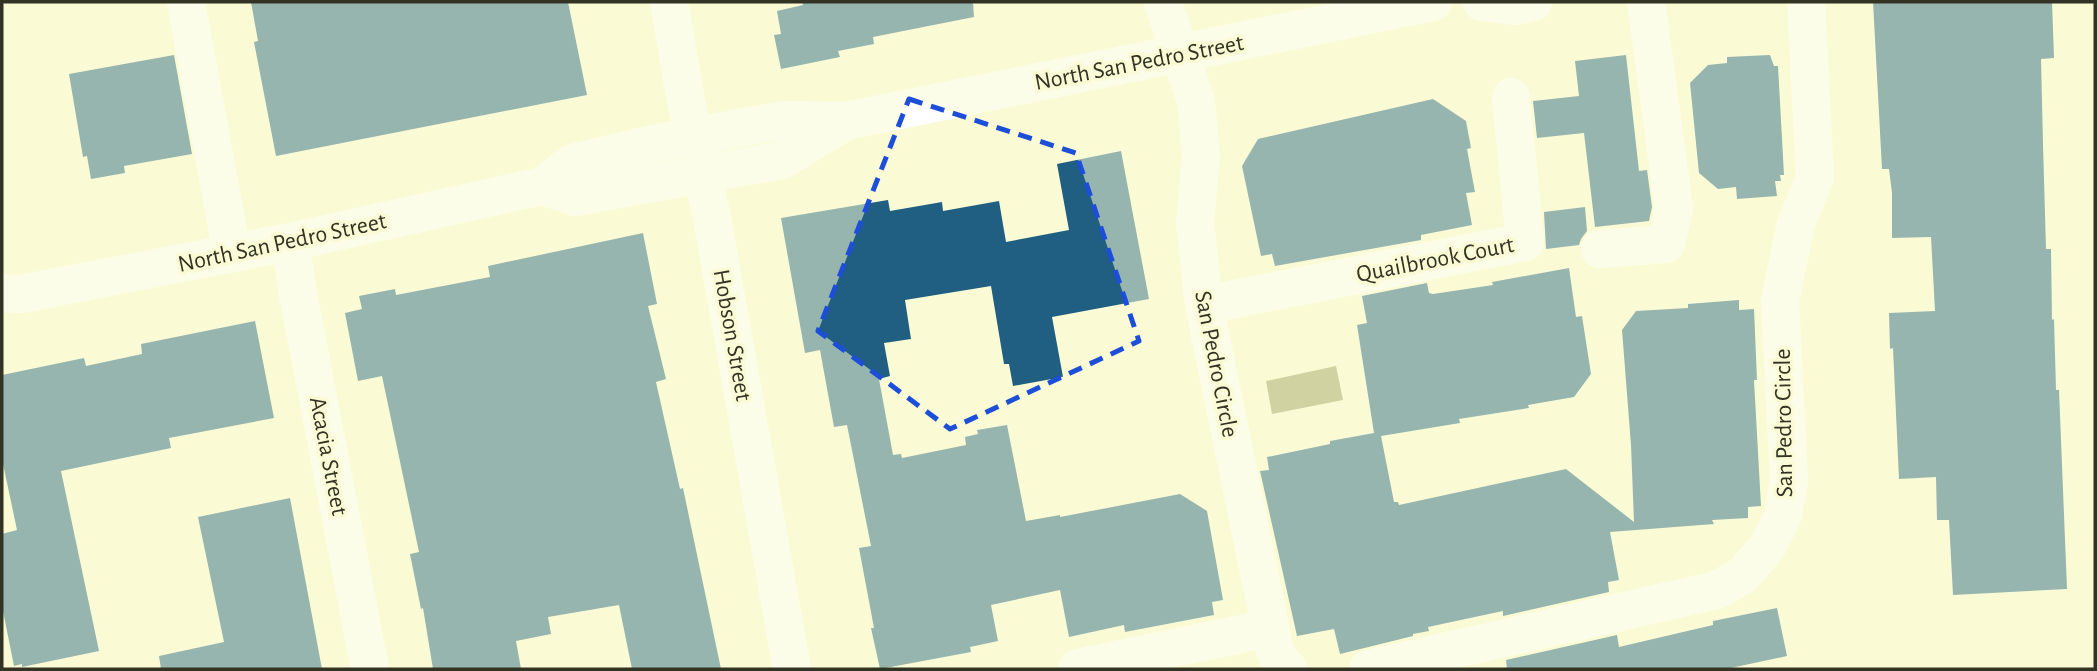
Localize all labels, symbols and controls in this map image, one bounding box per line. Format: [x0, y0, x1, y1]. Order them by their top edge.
street label: North San Pedro Street [1033, 31, 1246, 95]
street label: North San Pedro Street [176, 209, 389, 277]
street label: Quailbrook Court [1354, 233, 1516, 287]
street label: Hobson Street [709, 267, 755, 403]
street label: San Pedro Circle [1190, 289, 1242, 439]
street label: San Pedro Circle [1771, 348, 1797, 498]
street label: Acacia Street [305, 395, 351, 518]

